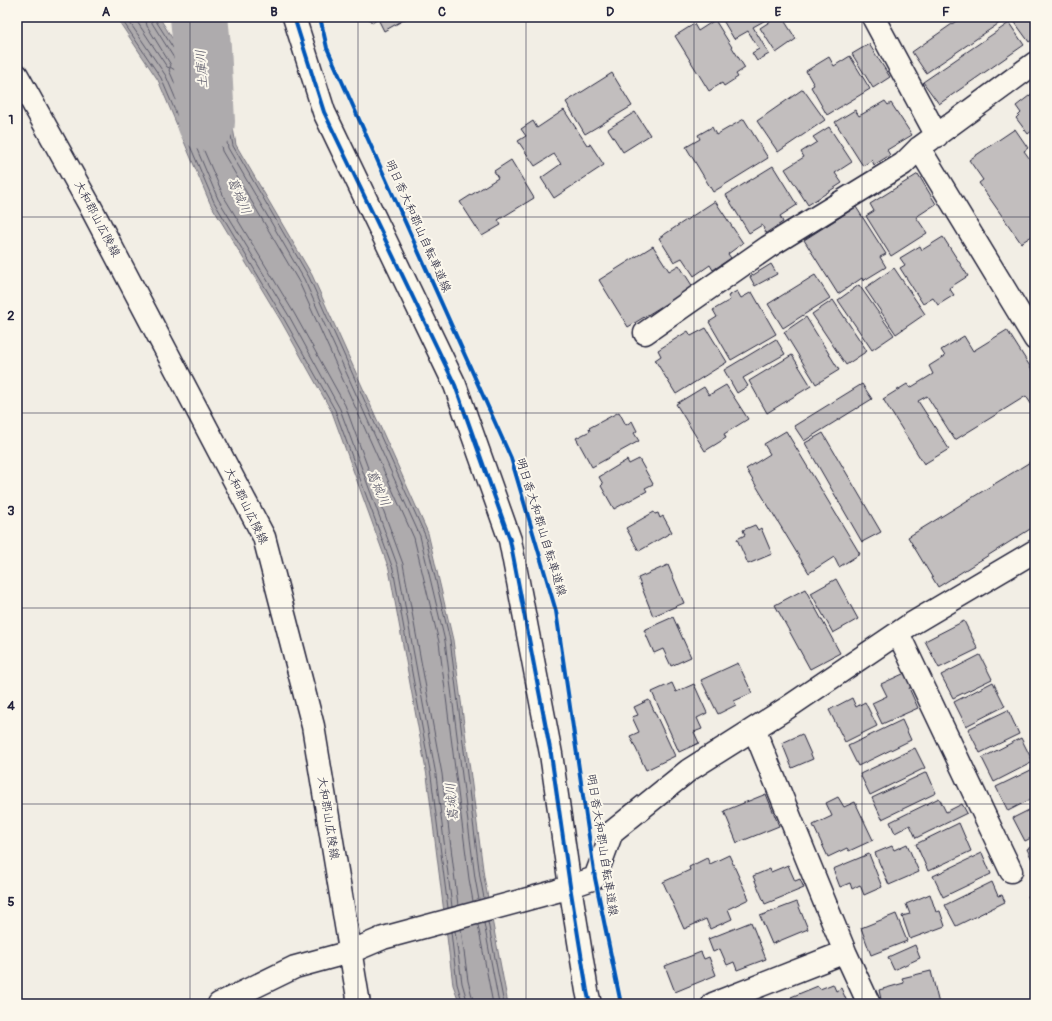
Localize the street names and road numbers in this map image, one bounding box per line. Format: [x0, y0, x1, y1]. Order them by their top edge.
street label: 明日香大和郡山自転車道線 [382, 157, 454, 295]
street label: 大和郡山広陵線 [71, 178, 123, 260]
street label: 明日香大和郡山自転車道線 [513, 456, 569, 598]
street label: 大和郡山広陵線 [221, 465, 271, 547]
street label: 明日香大和郡山自転車道線 [583, 773, 621, 917]
street label: 大和郡山広陵線 [314, 775, 342, 861]

